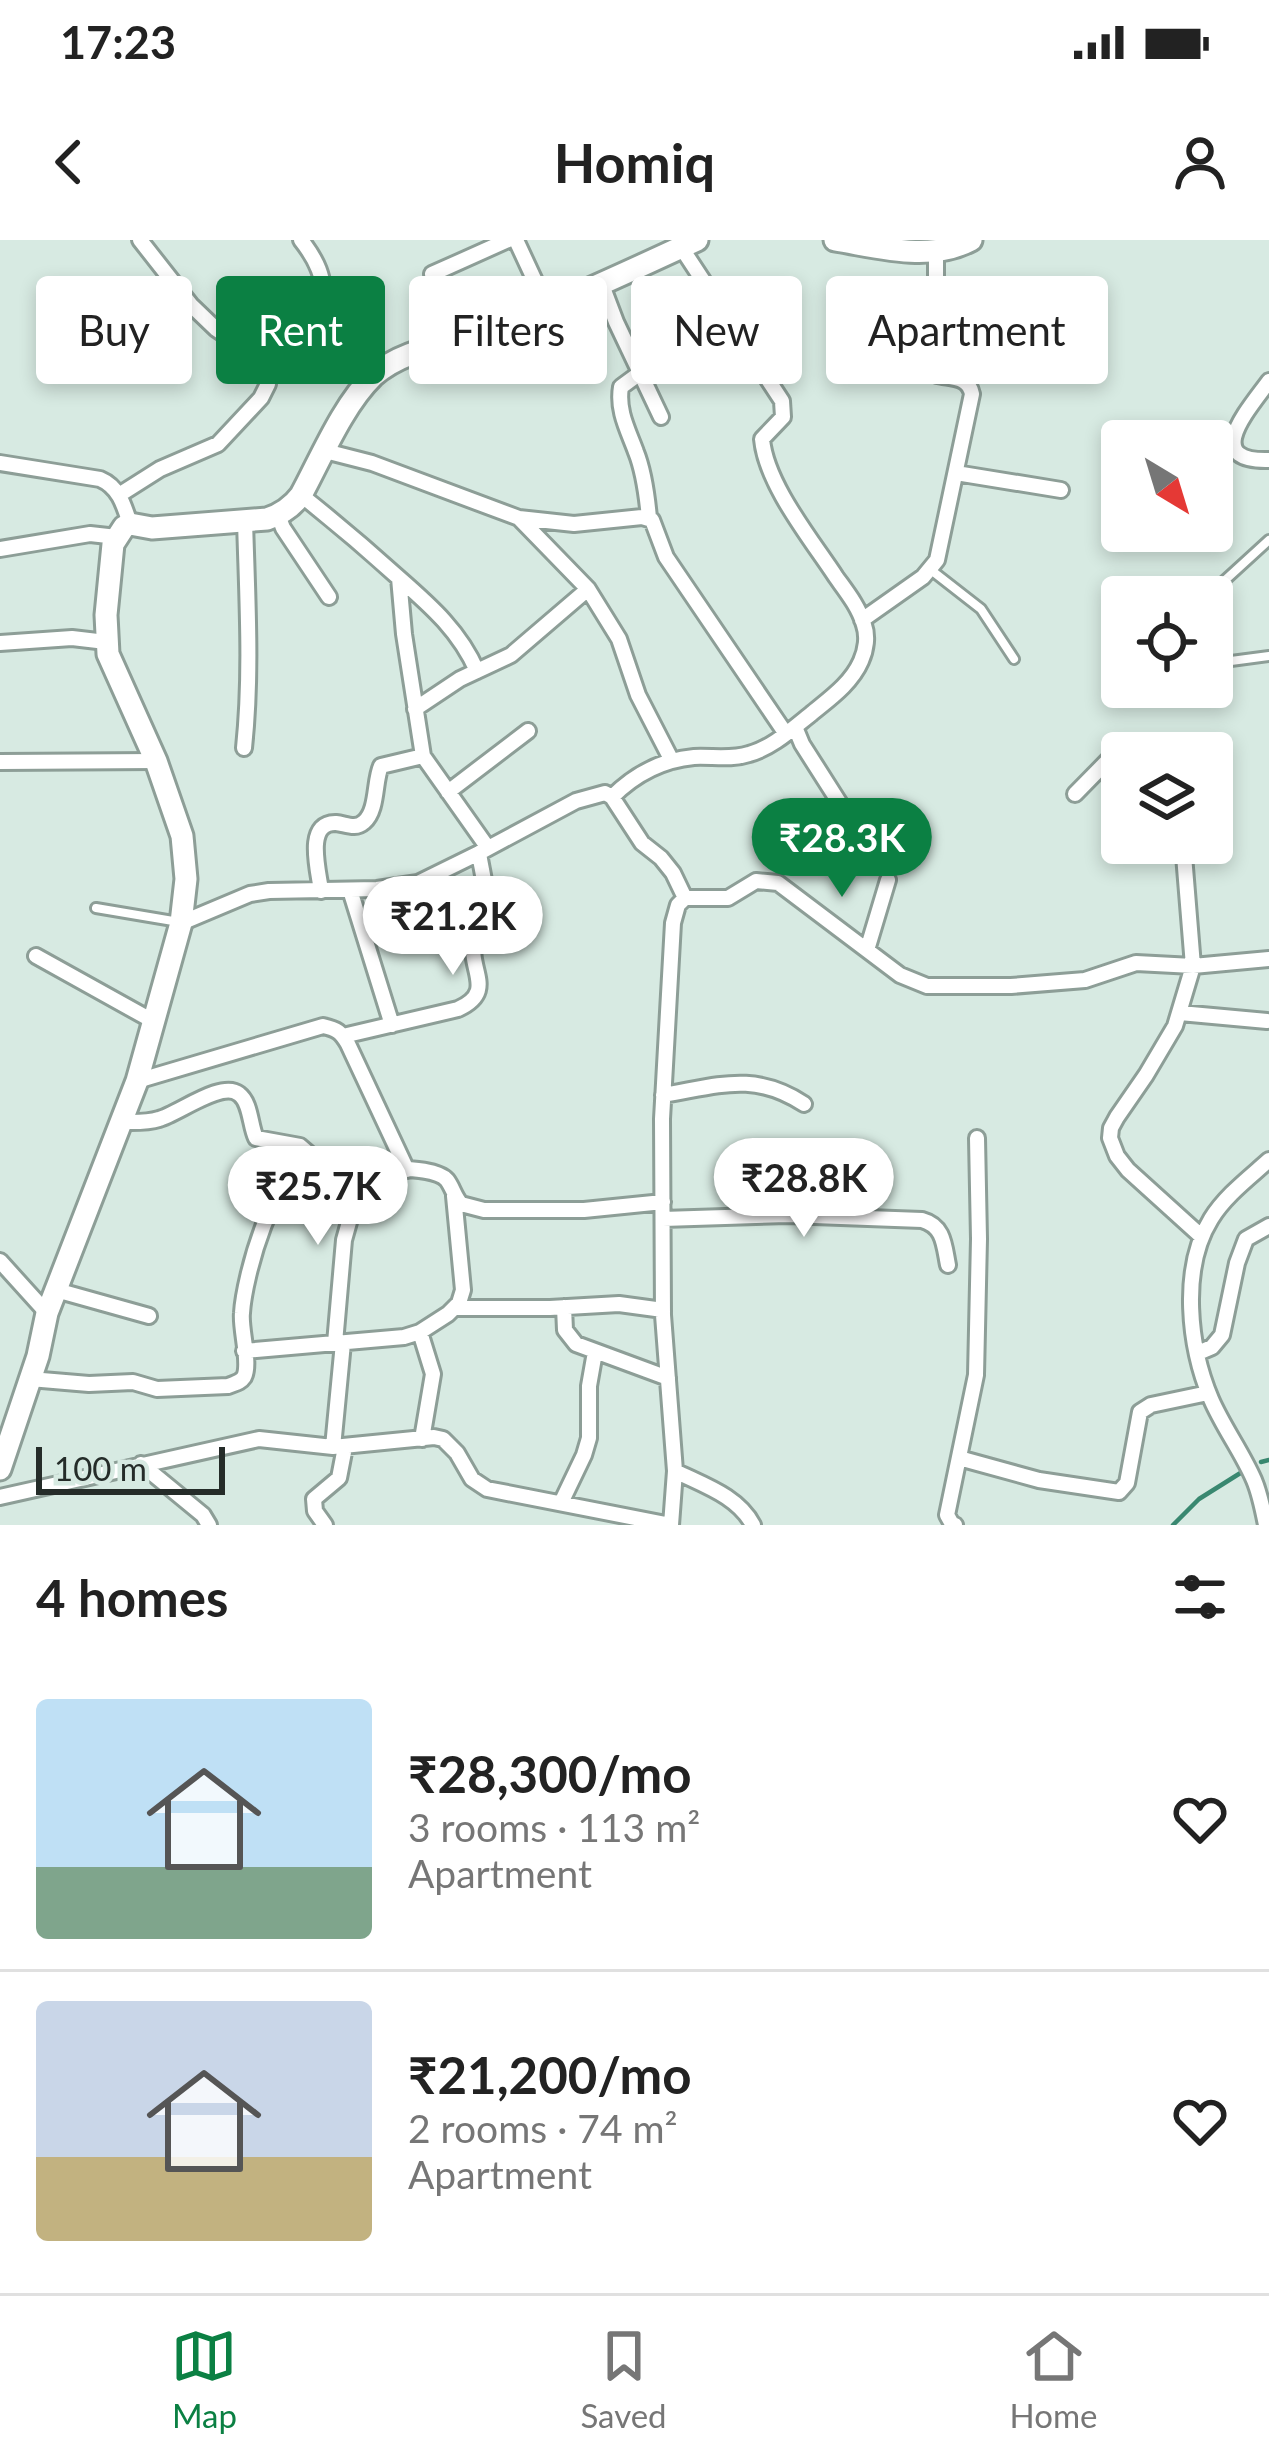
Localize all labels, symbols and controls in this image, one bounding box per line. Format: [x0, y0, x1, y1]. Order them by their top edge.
text: 17:23 [60, 15, 176, 69]
icon: back [36, 129, 102, 195]
icon: person [1167, 129, 1233, 195]
text: Homiq [554, 130, 715, 195]
chip: Buy [36, 276, 192, 384]
chip: Rent [216, 276, 385, 384]
chip: Filters [409, 276, 607, 384]
chip: New [631, 276, 802, 384]
chip: Apartment [826, 276, 1108, 384]
north arrow [1101, 420, 1233, 552]
map controls [1101, 420, 1233, 864]
button: locate [1101, 576, 1233, 708]
button: layers [1101, 732, 1233, 864]
pin: ₹28.3K [744, 798, 940, 900]
text: ₹28.3K [779, 814, 905, 860]
pin: ₹21.2K [355, 876, 551, 978]
text: ₹21.2K [390, 892, 516, 938]
pin: ₹28.8K [706, 1138, 902, 1240]
pin: ₹25.7K [220, 1146, 416, 1248]
text: ₹28.8K [741, 1154, 867, 1200]
text: ₹25.7K [255, 1162, 381, 1208]
scale bar [36, 1441, 225, 1494]
text: 100 m [54, 1448, 147, 1488]
icon: filters [1167, 1564, 1233, 1630]
text: 4 homes [36, 1567, 228, 1628]
text: ₹28,300/mo [408, 1743, 692, 1804]
icon: home [132, 1747, 276, 1891]
icon: heart [1167, 1786, 1233, 1852]
text: 3 rooms · 113 m² [408, 1804, 700, 1850]
text: Apartment [408, 1850, 592, 1896]
text: ₹21,200/mo [408, 2044, 692, 2105]
icon: home [132, 2049, 276, 2193]
icon: heart [1167, 2088, 1233, 2154]
text: 2 rooms · 74 m² [408, 2105, 678, 2151]
text: Apartment [408, 2151, 592, 2197]
tab: Map [171, 2323, 237, 2435]
tab: Saved [580, 2323, 667, 2435]
tab: Home [1010, 2323, 1098, 2435]

